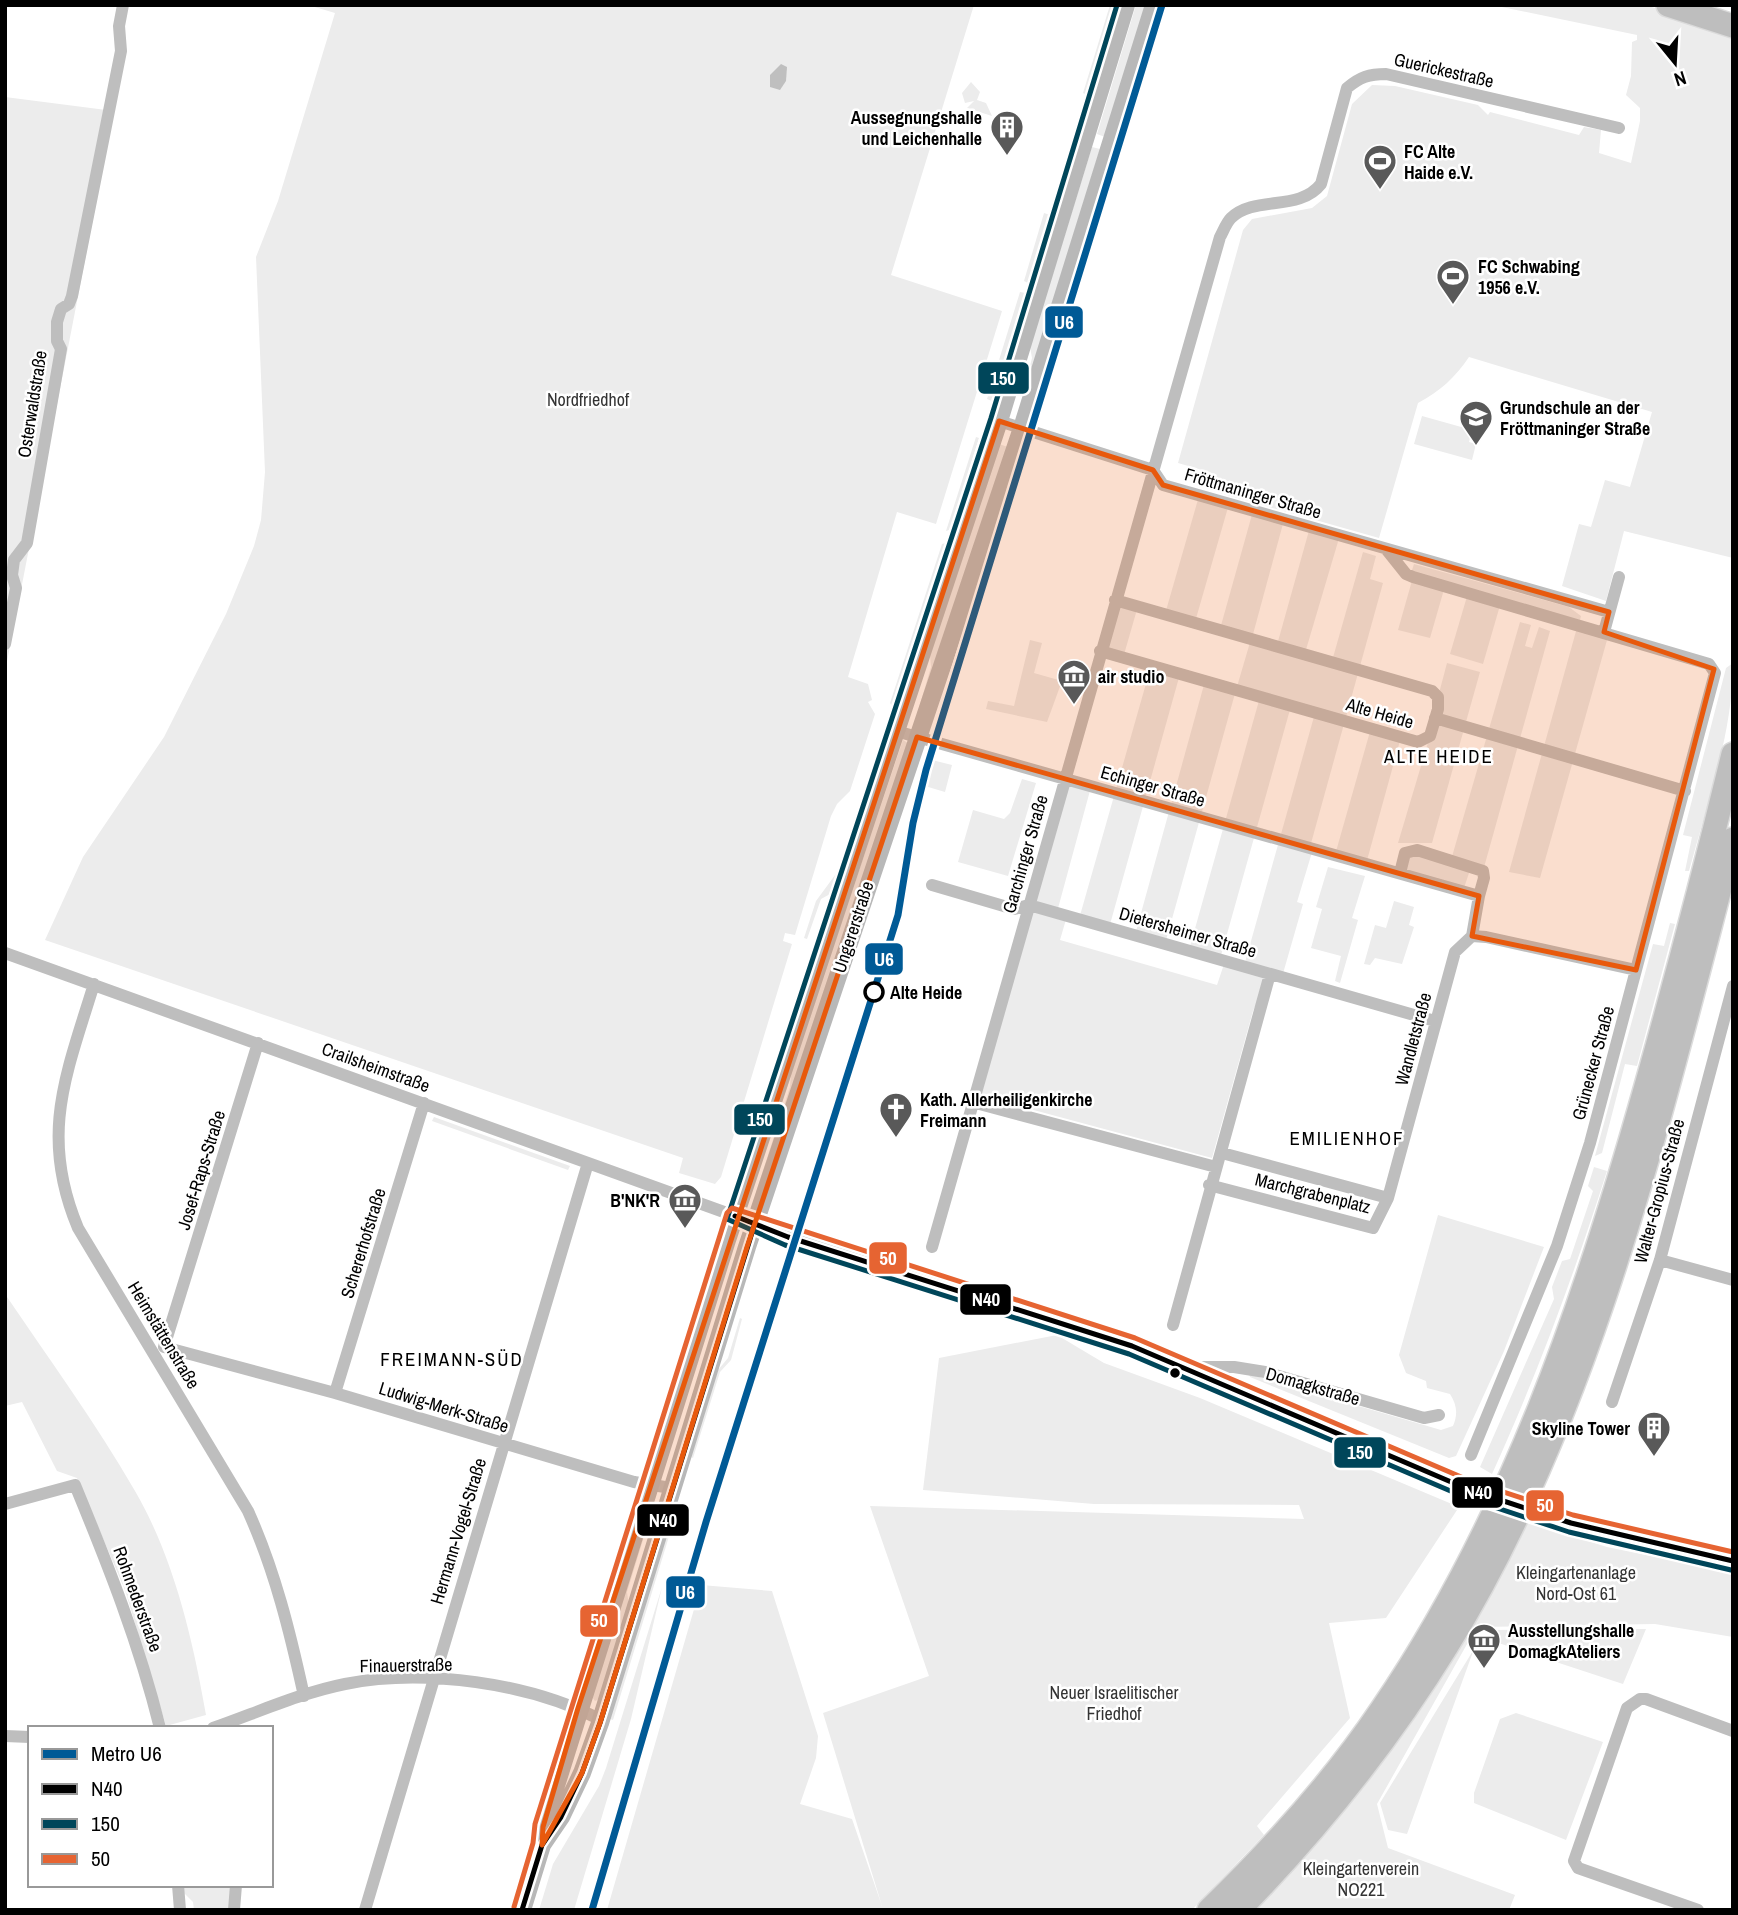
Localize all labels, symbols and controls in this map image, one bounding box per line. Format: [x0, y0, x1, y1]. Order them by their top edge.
north arrow [1640, 28, 1710, 98]
street label: Guerickestraße [1392, 46, 1496, 94]
text: N [1671, 65, 1690, 93]
place label: Aussegnungshalle und Leichenhalle [851, 105, 982, 151]
building icon: Aussegnungshalle und Leichenhalle [988, 108, 1026, 157]
place label: FC Alte Haide e.V. [1404, 139, 1473, 185]
sports icon: FC Alte Haide e.V. [1361, 142, 1399, 191]
place label: FC Schwabing 1956 e.V. [1478, 254, 1580, 300]
sports icon: FC Schwabing 1956 e.V. [1434, 257, 1472, 306]
line badge: U6 [1044, 305, 1084, 339]
text: U6 [1054, 309, 1074, 335]
street label: Osterwaldstraße [11, 349, 53, 459]
line badge: 150 [977, 361, 1030, 395]
text: 150 [990, 365, 1016, 391]
park label: Nordfriedhof [547, 387, 630, 412]
place label: Grundschule an der Fröttmaninger Straße [1500, 395, 1650, 441]
school or university icon: Grundschule an der Fröttmaninger Straße [1457, 398, 1495, 447]
street label: Fröttmaninger Straße [1182, 462, 1324, 524]
museum icon: air studio [1055, 657, 1093, 706]
place label: air studio [1098, 664, 1164, 689]
street label: Alte Heide [1342, 691, 1417, 735]
district label: ALTE HEIDE [1383, 743, 1494, 769]
street label: Echinger Straße [1098, 759, 1208, 813]
street label: Garchinger Straße [996, 792, 1054, 916]
street label: Ungererstraße [826, 878, 880, 976]
street label: Dietersheimer Straße [1116, 900, 1260, 964]
line badge: U6 [864, 942, 904, 976]
text: U6 [874, 946, 894, 972]
place label: Alte Heide [890, 980, 962, 1005]
marker: Alte Heide [864, 982, 884, 1002]
street label: Wandletstraße [1389, 990, 1437, 1088]
street label: Grünecker Straße [1566, 1003, 1620, 1123]
street label: Crailsheimstraße [319, 1036, 433, 1098]
place label: Kath. Allerheiligenkirche Freimann [920, 1087, 1093, 1133]
church icon: Kath. Allerheiligenkirche Freimann [877, 1090, 915, 1139]
line badge: 150 [733, 1103, 786, 1136]
text: 150 [747, 1106, 773, 1132]
street label: Josef-Raps-Straße [171, 1107, 231, 1233]
street label: Walter-Gropius-Straße [1628, 1116, 1690, 1266]
district label: EMILIENHOF [1289, 1125, 1405, 1151]
street label: Marchgrabenplatz [1253, 1167, 1373, 1219]
museum icon: B'NK'R [666, 1181, 704, 1230]
street label: Schererhofstraße [334, 1185, 392, 1301]
place label: B'NK'R [610, 1188, 660, 1213]
line badge: 50 [868, 1241, 908, 1275]
text: 50 [879, 1245, 897, 1271]
street label: Heimstättenstraße [122, 1277, 206, 1393]
line badge: N40 [959, 1283, 1012, 1316]
text: N40 [972, 1286, 1001, 1312]
district label: FREIMANN-SÜD [380, 1346, 524, 1372]
street label: Domagkstraße [1263, 1361, 1363, 1411]
unlabelled marker [1168, 1366, 1182, 1380]
street label: Ludwig-Merk-Straße [376, 1375, 512, 1439]
building icon: Skyline Tower [1635, 1409, 1673, 1458]
place label: Skyline Tower [1532, 1416, 1630, 1441]
line badge: 150 [1333, 1436, 1387, 1469]
text: 150 [1347, 1439, 1373, 1465]
street label: Hermann-Vogel-Straße [424, 1455, 492, 1607]
line badge: N40 [1451, 1476, 1504, 1509]
text: N40 [1464, 1479, 1493, 1505]
line badge: 50 [1525, 1489, 1565, 1522]
text: 50 [1536, 1492, 1554, 1518]
line badge: N40 [636, 1503, 690, 1537]
text: N40 [649, 1507, 678, 1533]
street label: Rohmederstraße [107, 1543, 169, 1655]
park label: Kleingartenanlage Nord-Ost 61 [1516, 1560, 1636, 1606]
line badge: U6 [665, 1575, 706, 1609]
text: U6 [675, 1579, 695, 1605]
line badge: 50 [579, 1604, 619, 1638]
text: 50 [590, 1607, 608, 1633]
place label: Ausstellungshalle DomagkAteliers [1508, 1618, 1634, 1664]
museum icon: Ausstellungshalle DomagkAteliers [1465, 1621, 1503, 1670]
street label: Finauerstraße [359, 1652, 453, 1678]
park label: Neuer Israelitischer Friedhof [1050, 1680, 1178, 1726]
legend [28, 1726, 273, 1887]
text: Metro U6 [91, 1739, 162, 1768]
text: N40 [91, 1774, 123, 1803]
text: 150 [91, 1809, 120, 1838]
text: 50 [91, 1844, 110, 1873]
park label: Kleingartenverein NO221 [1303, 1856, 1419, 1902]

